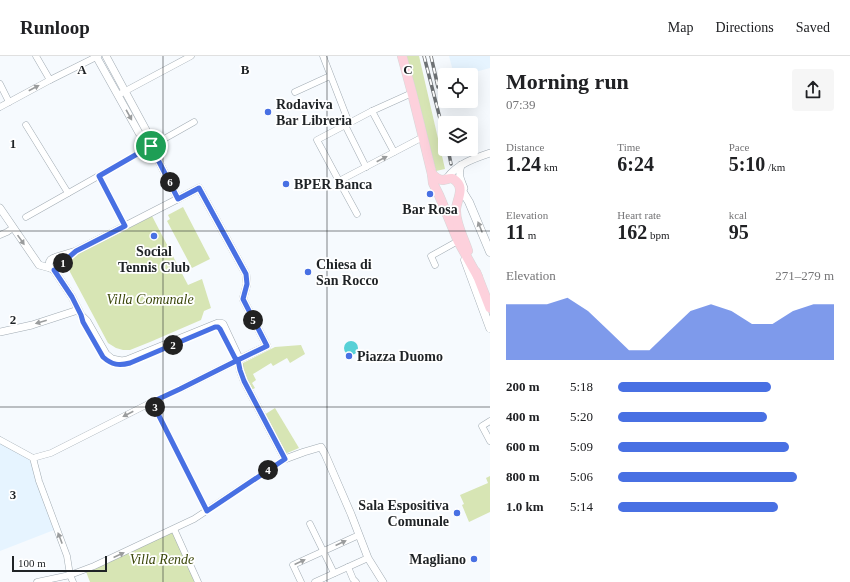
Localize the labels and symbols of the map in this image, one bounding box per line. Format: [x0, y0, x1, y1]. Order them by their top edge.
text: A [77, 62, 87, 77]
text: B [241, 62, 250, 77]
text: C [403, 62, 413, 77]
one-way arrow [29, 85, 40, 92]
place label: Rodaviva Bar Libreria [276, 97, 352, 128]
marker: Rodaviva Bar Libreria [263, 107, 273, 117]
one-way arrow [125, 109, 132, 120]
pin [134, 129, 168, 163]
text: 1 [10, 136, 16, 151]
one-way arrow [376, 156, 388, 162]
pin: 6 [160, 172, 180, 192]
place label: BPER Banca [294, 177, 372, 192]
marker: BPER Banca [281, 179, 291, 189]
marker: Bar Rosa [425, 189, 435, 199]
place label: Bar Rosa [402, 202, 458, 217]
one-way arrow [476, 221, 482, 233]
marker: Social Tennis Club [149, 231, 159, 241]
one-way arrow [17, 235, 26, 246]
place label: Social Tennis Club [118, 244, 190, 275]
pin: 1 [53, 253, 73, 273]
place label: Chiesa di San Rocco [316, 257, 379, 288]
marker: Chiesa di San Rocco [303, 267, 313, 277]
park label: Villa Comunale [106, 292, 194, 307]
pin: 5 [243, 310, 263, 330]
text: 2 [10, 312, 16, 327]
one-way arrow [35, 319, 47, 325]
pin: 2 [163, 335, 183, 355]
place label: Piazza Duomo [357, 349, 443, 364]
marker: Piazza Duomo [344, 351, 354, 361]
pin: 3 [145, 397, 165, 417]
one-way arrow [122, 411, 133, 417]
pin: 4 [258, 460, 278, 480]
text: 3 [10, 487, 17, 502]
place label: Sala Espositiva Comunale [358, 498, 449, 529]
marker: Sala Espositiva Comunale [452, 508, 462, 518]
one-way arrow [56, 531, 62, 543]
one-way arrow [335, 540, 347, 546]
one-way arrow [114, 551, 126, 557]
park label: Villa Rende [130, 552, 194, 567]
place label: Magliano [409, 552, 466, 567]
scale bar [12, 554, 107, 573]
marker: Magliano [469, 554, 479, 564]
one-way arrow [294, 559, 306, 565]

